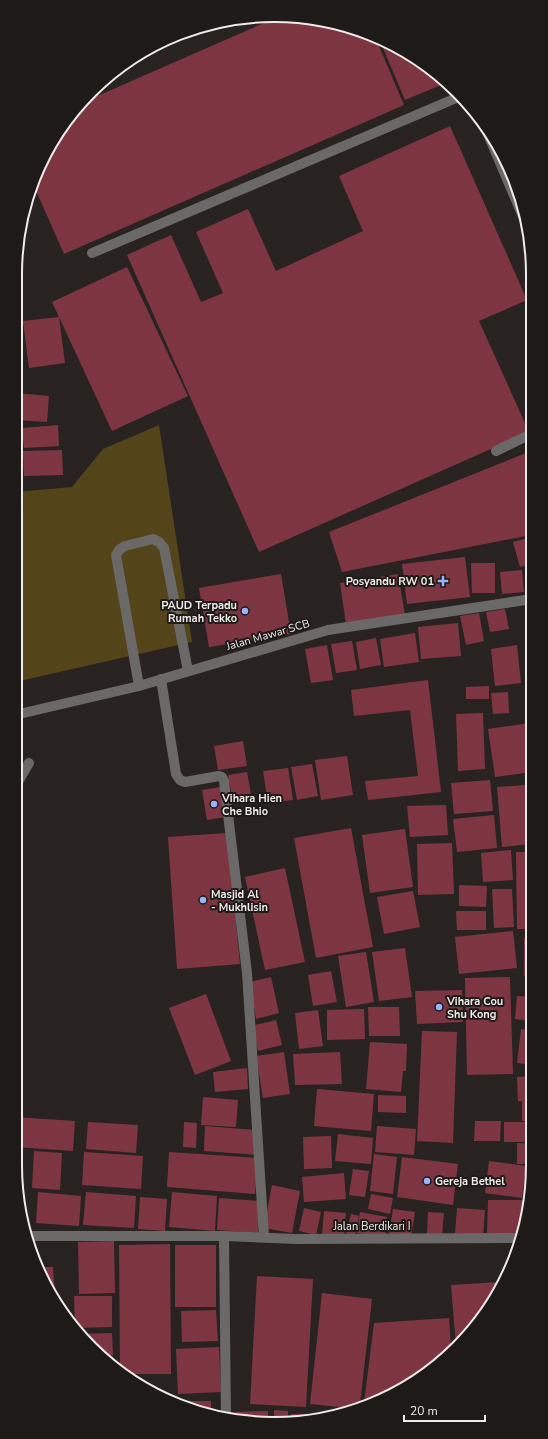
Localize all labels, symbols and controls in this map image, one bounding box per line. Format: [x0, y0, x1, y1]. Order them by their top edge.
place label: Posyandu RW 01 [346, 574, 434, 589]
marker: Posyandu RW 01 [437, 575, 449, 587]
place label: PAUD Terpadu Rumah Tekko [161, 598, 237, 626]
marker: PAUD Terpadu Rumah Tekko [240, 606, 250, 616]
street label: Jalan Mawar SCB [224, 616, 311, 654]
place label: Vihara Hien Che Bhio [221, 791, 282, 819]
marker: Vihara Hien Che Bhio [209, 799, 219, 809]
place label: Masjid Al - Mukhlisin [211, 887, 268, 915]
marker: Masjid Al - Mukhlisin [198, 895, 208, 905]
place label: Vihara Cou Shu Kong [446, 994, 503, 1022]
marker: Vihara Cou Shu Kong [434, 1002, 444, 1012]
place label: Gereja Bethel [435, 1174, 505, 1189]
marker: Gereja Bethel [422, 1176, 432, 1186]
street label: Jalan Berdikari I [332, 1219, 411, 1234]
scale bar [404, 1397, 485, 1423]
text: 20 m [410, 1403, 438, 1419]

